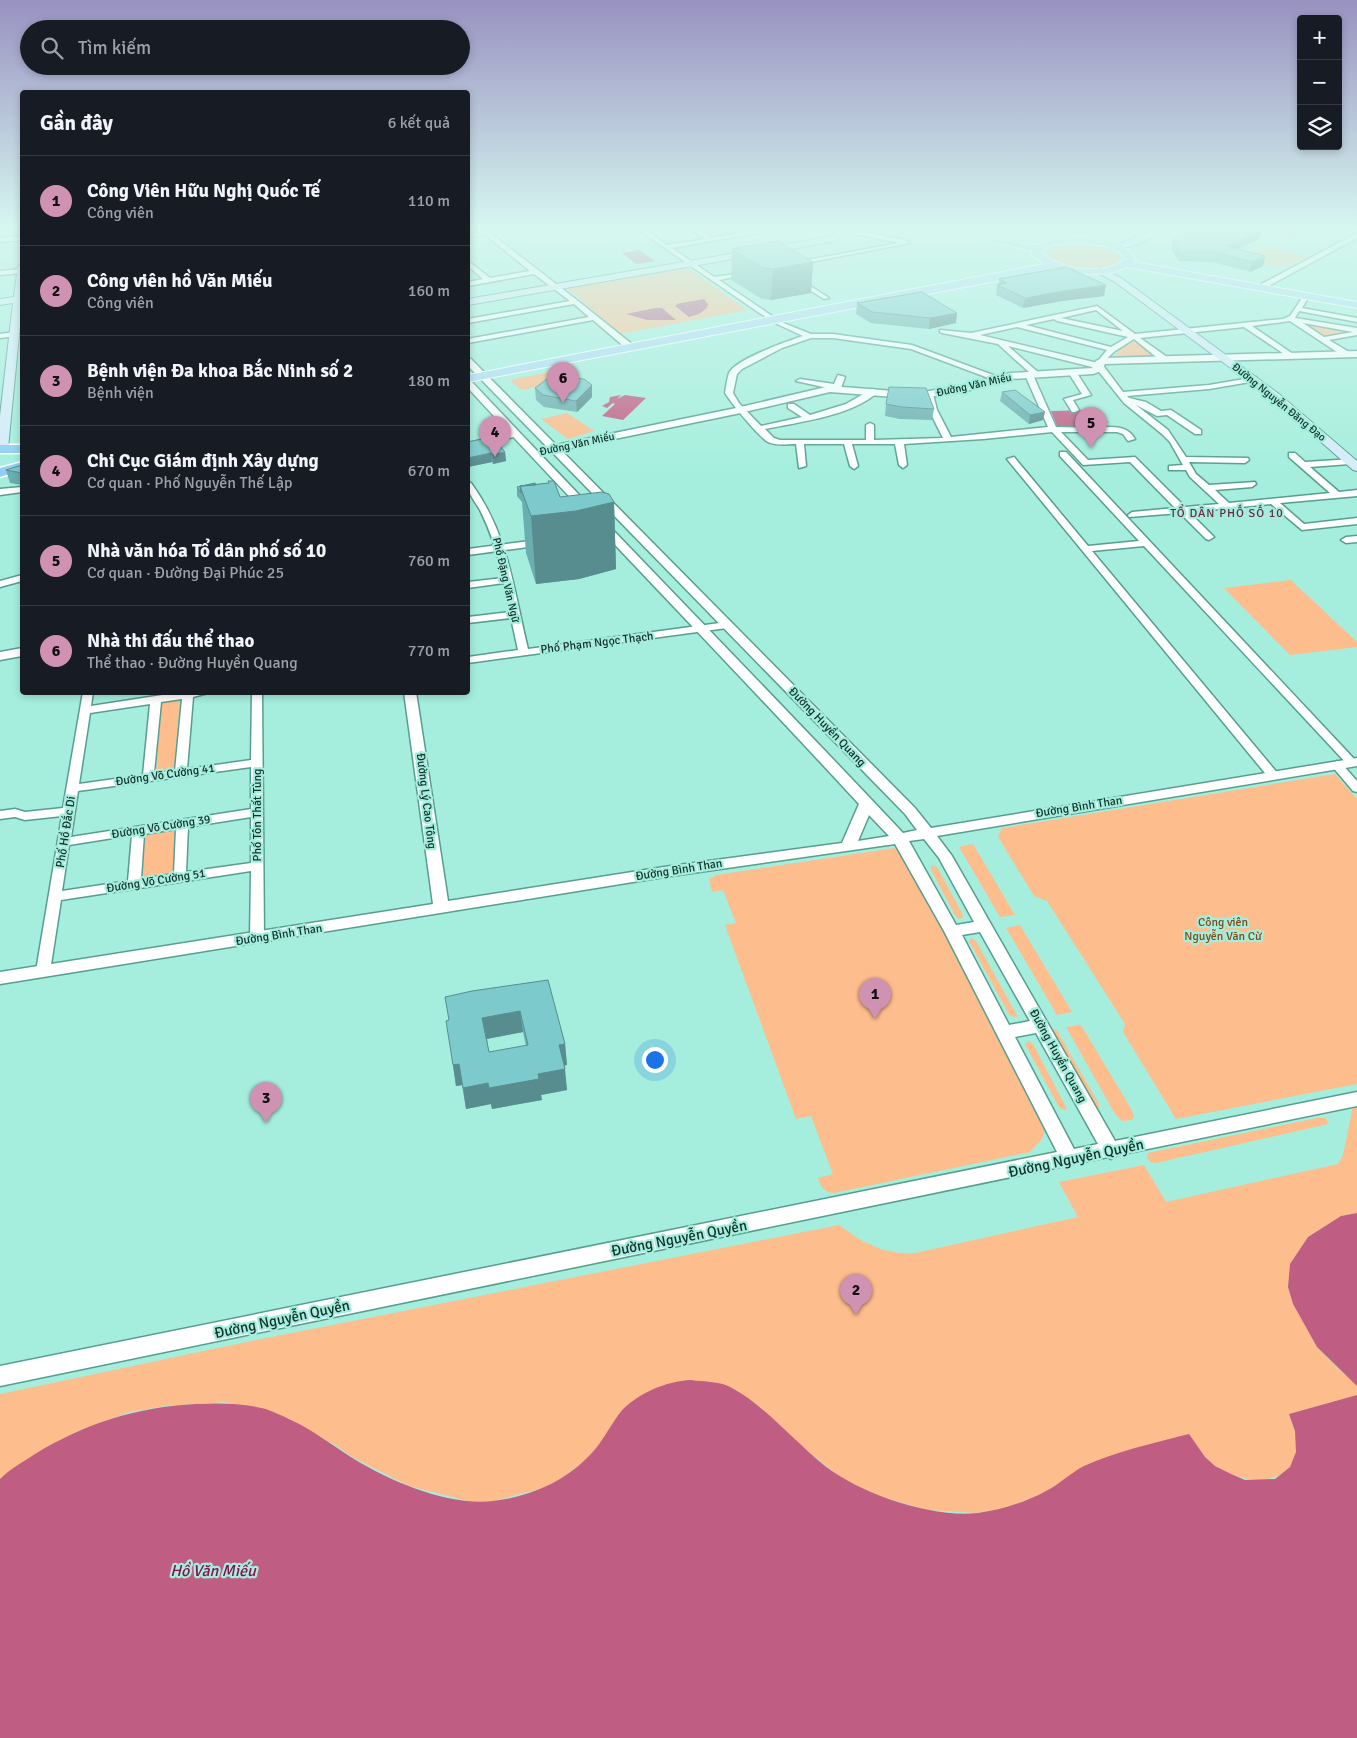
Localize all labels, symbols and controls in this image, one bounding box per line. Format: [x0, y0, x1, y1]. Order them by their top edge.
map controls [1297, 15, 1342, 150]
button: + [1297, 15, 1342, 60]
search box [20, 20, 470, 75]
icon: search [38, 34, 66, 62]
text: Tìm kiếm [78, 36, 151, 60]
button: − [1297, 60, 1342, 105]
button: layers [1297, 105, 1342, 150]
text: Gần đây [40, 110, 113, 136]
text: 6 kết quả [388, 113, 450, 133]
text: Công Viên Hữu Nghị Quốc Tế [87, 179, 320, 203]
text: 1 [52, 191, 60, 211]
text: 110 m [408, 191, 450, 211]
text: Công viên [87, 203, 154, 223]
text: Công viên hồ Văn Miếu [87, 269, 272, 293]
text: 2 [52, 281, 60, 301]
text: 160 m [408, 281, 450, 301]
text: Công viên [87, 293, 154, 313]
text: Bệnh viện Đa khoa Bắc Ninh số 2 [87, 359, 353, 383]
street label: Đường Nguyễn Đăng Đạo [1229, 359, 1329, 444]
pin: 6 [547, 362, 579, 403]
street label: Đường Văn Miếu [935, 370, 1013, 399]
text: 3 [52, 371, 60, 391]
text: 180 m [408, 371, 450, 391]
text: Bệnh viện [87, 383, 154, 403]
pin: 5 [1075, 407, 1107, 448]
pin: 4 [479, 416, 511, 457]
street label: Đường Văn Miếu [538, 429, 616, 458]
text: Chi Cục Giám định Xây dựng [87, 449, 319, 473]
text: 4 [52, 461, 60, 481]
text: 670 m [408, 461, 450, 481]
text: Cơ quan · Phố Nguyễn Thế Lập [87, 473, 293, 493]
district label: TỔ DÂN PHỐ SỐ 10 [1170, 504, 1284, 521]
street label: Phố Đặng Văn Ngữ [490, 536, 523, 625]
text: Nhà văn hóa Tổ dân phố số 10 [87, 539, 326, 563]
text: 5 [52, 551, 60, 571]
text: 760 m [408, 551, 450, 571]
text: Cơ quan · Đường Đại Phúc 25 [87, 563, 284, 583]
text: Nhà thi đấu thể thao [87, 629, 254, 653]
street label: Phố Phạm Ngọc Thạch [540, 629, 654, 657]
text: 6 [52, 641, 60, 661]
text: 770 m [408, 641, 450, 661]
text: Thể thao · Đường Huyền Quang [87, 653, 298, 673]
street label: Đường Huyền Quang [785, 684, 869, 770]
street label: Đường Lý Cao Tông [413, 752, 439, 850]
street label: Đường Võ Cường 41 [114, 761, 216, 789]
street label: Phố Tôn Thất Tùng [250, 769, 265, 861]
street label: Đường Bình Than [1035, 793, 1123, 821]
street label: Phố Hồ Đắc Di [53, 795, 79, 869]
street label: Đường Võ Cường 39 [110, 812, 212, 842]
street label: Đường Bình Than [635, 856, 723, 884]
street label: Đường Võ Cường 51 [105, 866, 207, 896]
park label: Công viên Nguyễn Văn Cừ [1184, 915, 1262, 944]
street label: Đường Bình Than [235, 921, 323, 949]
pin: 1 [859, 978, 891, 1019]
street label: Đường Huyền Quang [1026, 1006, 1090, 1106]
your location [642, 1047, 668, 1073]
pin: 3 [250, 1082, 282, 1123]
street label: Đường Nguyễn Quyền [1006, 1134, 1145, 1181]
street label: Đường Nguyễn Quyền [609, 1215, 748, 1260]
pin: 2 [840, 1274, 872, 1315]
street label: Đường Nguyễn Quyền [212, 1295, 351, 1342]
water label: Hồ Văn Miếu [170, 1561, 257, 1581]

